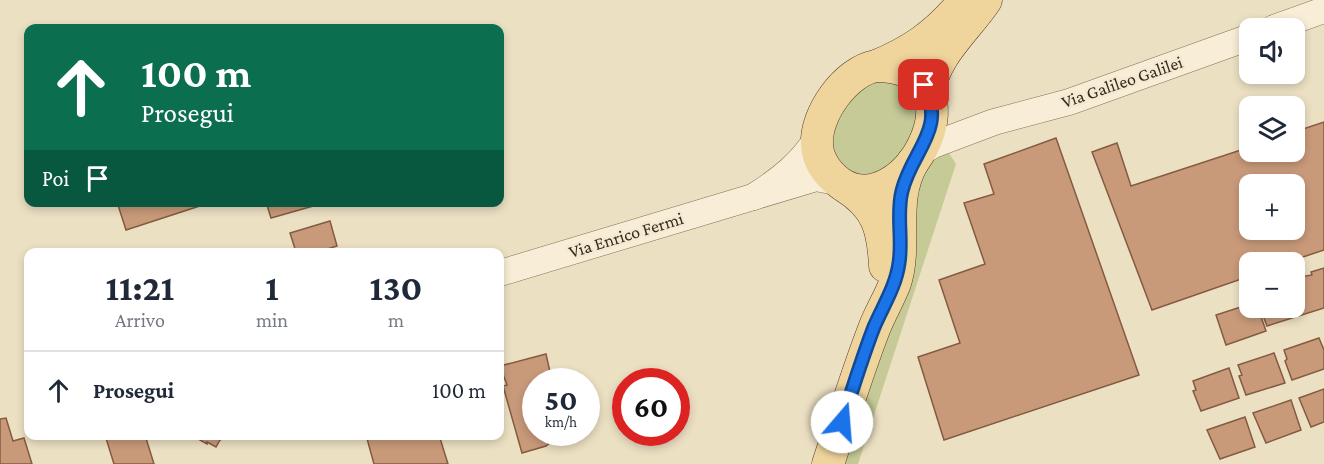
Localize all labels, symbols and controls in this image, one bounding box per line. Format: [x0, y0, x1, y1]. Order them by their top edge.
map controls [1239, 18, 1305, 318]
button: sound [1239, 18, 1305, 84]
icon: ahead [42, 48, 120, 126]
text: 100 m [141, 49, 251, 96]
street label: Via Galileo Galilei [1059, 52, 1186, 112]
pin [898, 59, 949, 110]
icon: arrive [907, 68, 940, 101]
button: layers [1239, 96, 1305, 162]
text: Prosegui [141, 98, 234, 128]
icon: arrive [81, 162, 114, 195]
text: Poi [42, 166, 69, 191]
button: + [1239, 174, 1305, 240]
street label: Via Enrico Fermi [566, 208, 686, 262]
button: − [1239, 252, 1305, 318]
text: 11:21 [106, 268, 174, 308]
text: 1 [265, 268, 279, 308]
text: 130 [370, 268, 422, 308]
text: Arrivo [115, 309, 165, 331]
text: min [256, 309, 288, 331]
text: m [388, 309, 404, 331]
speed limit sign: 60 [612, 368, 690, 446]
icon: ahead [42, 374, 75, 407]
text: Prosegui [93, 378, 174, 403]
text: 100 m [432, 378, 486, 403]
text: 50 [545, 383, 577, 416]
position arrow [810, 390, 874, 454]
text: km/h [545, 414, 577, 430]

